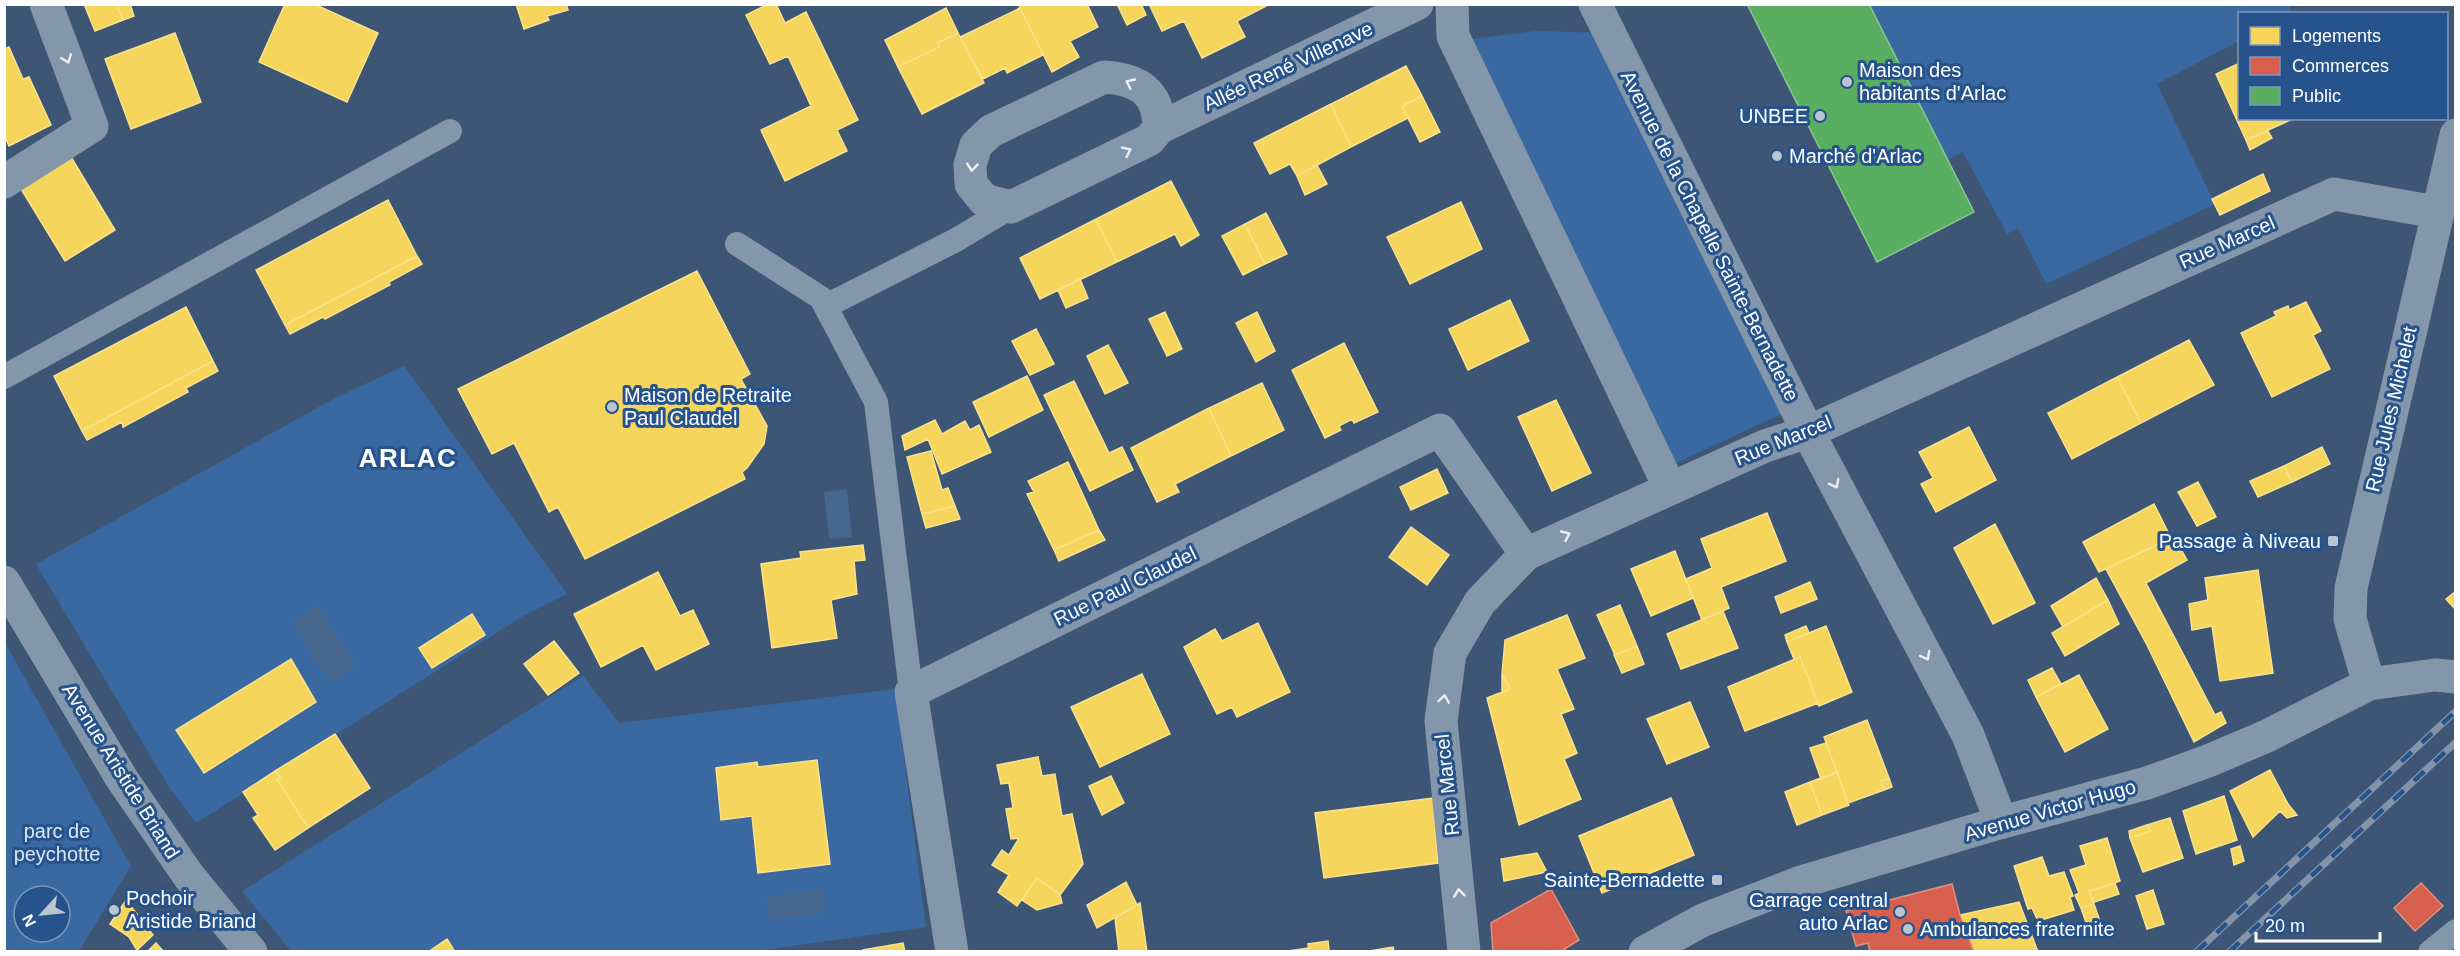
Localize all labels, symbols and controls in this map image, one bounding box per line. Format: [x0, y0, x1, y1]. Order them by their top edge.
legend [2238, 12, 2448, 120]
street label: Allée René Villenave [1200, 17, 1376, 115]
text: Logements [2292, 26, 2381, 46]
one-way arrow [59, 53, 72, 64]
text: Commerces [2292, 56, 2389, 76]
place label: Maison des habitants d'Arlac [1859, 59, 2006, 104]
street label: Avenue de la Chapelle Sainte-Bernadette [1617, 67, 1803, 405]
marker: Maison des habitants d'Arlac [1840, 75, 1854, 89]
one-way arrow [1126, 78, 1137, 90]
text: Public [2292, 86, 2341, 106]
place label: UNBEE [1739, 105, 1808, 127]
marker: UNBEE [1813, 109, 1827, 123]
place label: Marché d'Arlac [1789, 145, 1922, 167]
one-way arrow [1120, 147, 1131, 158]
marker: Marché d'Arlac [1770, 149, 1784, 163]
one-way arrow [966, 162, 979, 171]
street label: Rue Marcel [2176, 211, 2278, 273]
street label: Rue Jules Michelet [2361, 324, 2421, 494]
place label: Maison de Retraite Paul Claudel [624, 384, 792, 429]
marker: Maison de Retraite Paul Claudel [605, 400, 619, 414]
street label: Rue Marcel [1731, 411, 1835, 469]
district label: ARLAC [359, 443, 457, 473]
one-way arrow [1828, 478, 1839, 488]
place label: Passage à Niveau [2159, 530, 2321, 552]
one-way arrow [1559, 531, 1570, 543]
marker: Passage à Niveau [2326, 534, 2340, 548]
street label: Rue Paul Claudel [1050, 542, 1200, 630]
one-way arrow [1919, 650, 1930, 661]
street label: Avenue Aristide Briand [58, 680, 184, 862]
one-way arrow [1437, 695, 1449, 704]
street label: Rue Marcel [1431, 733, 1463, 837]
street label: Avenue Victor Hugo [1962, 775, 2138, 845]
park label: parc de peychotte [14, 820, 100, 865]
place label: Sainte-Bernadette [1544, 869, 1705, 891]
marker: Sainte-Bernadette [1710, 873, 1724, 887]
north arrow [12, 884, 72, 944]
place label: Pochoir Aristide Briand [126, 887, 256, 932]
one-way arrow [1453, 889, 1466, 898]
place label: Garrage central auto Arlac [1749, 889, 1888, 934]
marker: Pochoir Aristide Briand [107, 903, 121, 917]
marker: Garrage central auto Arlac [1893, 905, 1907, 919]
scale bar [2256, 905, 2380, 943]
text: N [19, 912, 39, 930]
text: 20 m [2265, 916, 2305, 936]
place label: Ambulances fraternite [1920, 918, 2115, 940]
marker: Ambulances fraternite [1901, 922, 1915, 936]

